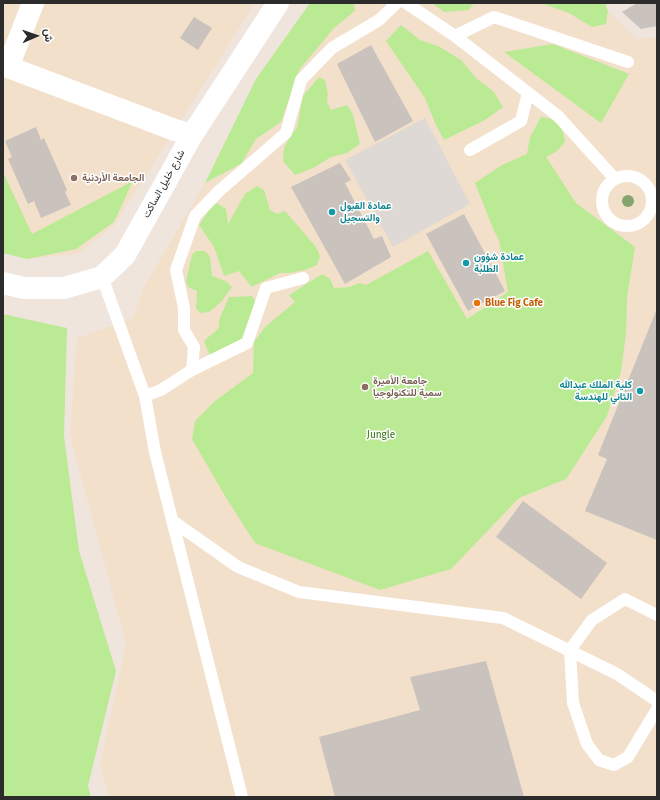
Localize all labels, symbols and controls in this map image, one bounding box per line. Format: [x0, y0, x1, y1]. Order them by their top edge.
north arrow [16, 16, 56, 56]
text: ش [42, 29, 55, 42]
street label: شارع خليل الساكت [140, 148, 188, 220]
place label: الجامعة الأردنية [82, 172, 144, 184]
marker: الجامعة الأردنية [69, 173, 79, 183]
place label: عمادة القبول والتسجيل [340, 200, 391, 224]
marker: عمادة القبول والتسجيل [327, 207, 337, 217]
place label: عمادة شؤون الطلبة [474, 251, 524, 274]
marker: عمادة شؤون الطلبة [461, 258, 471, 268]
place label: Blue Fig Cafe [485, 297, 543, 309]
marker: Blue Fig Cafe [472, 298, 482, 308]
place label: جامعة الأميرة سمية للتكنولوجيا [373, 375, 442, 398]
place label: كلية الملك عبدالله الثاني للهندسة [560, 379, 632, 402]
marker: جامعة الأميرة سمية للتكنولوجيا [360, 382, 370, 392]
marker: كلية الملك عبدالله الثاني للهندسة [635, 386, 645, 396]
park label: Jungle [367, 429, 395, 441]

